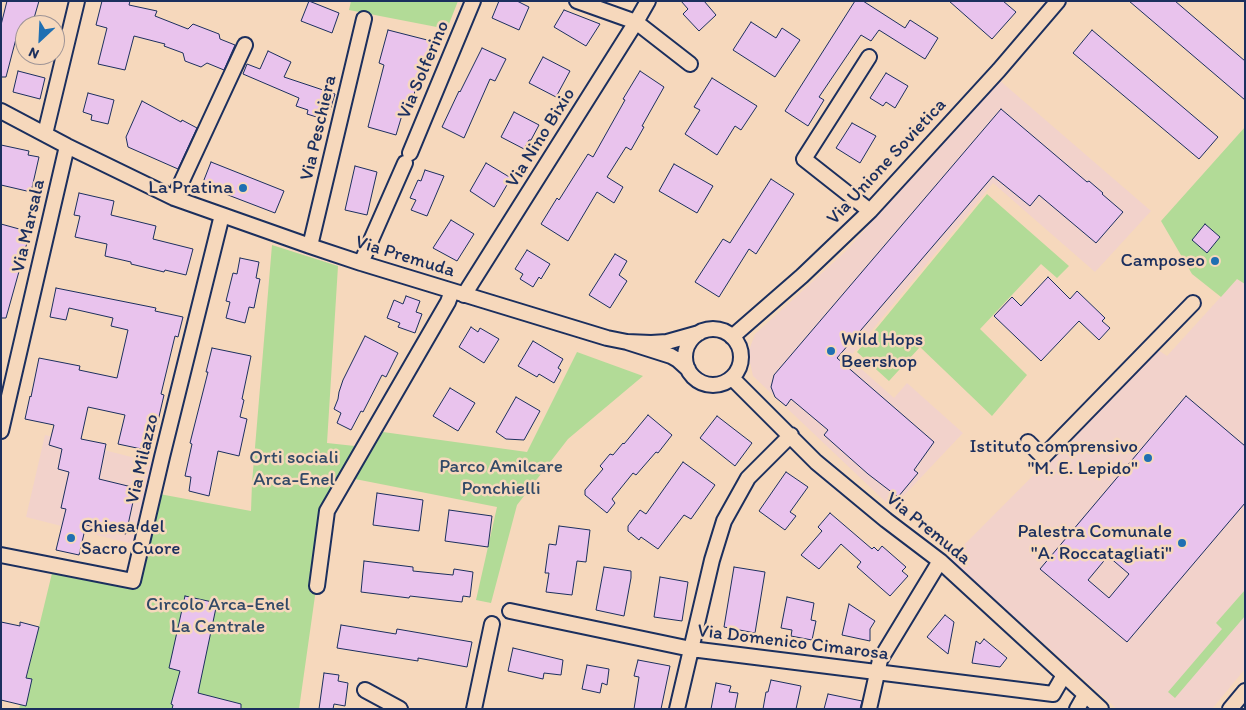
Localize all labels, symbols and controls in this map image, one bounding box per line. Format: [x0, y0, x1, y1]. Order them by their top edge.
north arrow [15, 15, 65, 65]
street label: Via Solferino [393, 18, 455, 122]
text: N [26, 43, 42, 63]
street label: Via Peschiera [296, 73, 342, 183]
street label: Via Nino Bixio [501, 84, 581, 192]
street label: Via Unione Sovietica [823, 94, 951, 230]
street label: Via Marsala [7, 177, 51, 275]
place label: La Pratina [148, 177, 233, 199]
marker: La Pratina [237, 182, 249, 194]
street label: Via Premuda [352, 231, 458, 283]
place label: Camposeo [1120, 250, 1205, 272]
marker: Camposeo [1209, 255, 1221, 267]
place label: Wild Hops Beershop [841, 329, 923, 373]
marker: Wild Hops Beershop [825, 345, 837, 357]
street label: Via Milazzo [122, 412, 164, 506]
place label: Istituto comprensivo "M. E. Lepido" [969, 436, 1138, 480]
park label: Orti sociali Arca-Enel [249, 447, 339, 491]
marker: Istituto comprensivo "M. E. Lepido" [1142, 452, 1154, 464]
park label: Parco Amilcare Ponchielli [439, 456, 563, 500]
street label: Via Premuda [881, 488, 975, 570]
place label: Chiesa del Sacro Cuore [81, 516, 180, 560]
place label: Palestra Comunale "A. Roccatagliati" [1017, 521, 1172, 565]
marker: Chiesa del Sacro Cuore [65, 532, 77, 544]
marker: Palestra Comunale "A. Roccatagliati" [1176, 537, 1188, 549]
park label: Circolo Arca-Enel La Centrale [146, 594, 290, 638]
street label: Via Domenico Cimarosa [696, 620, 890, 666]

